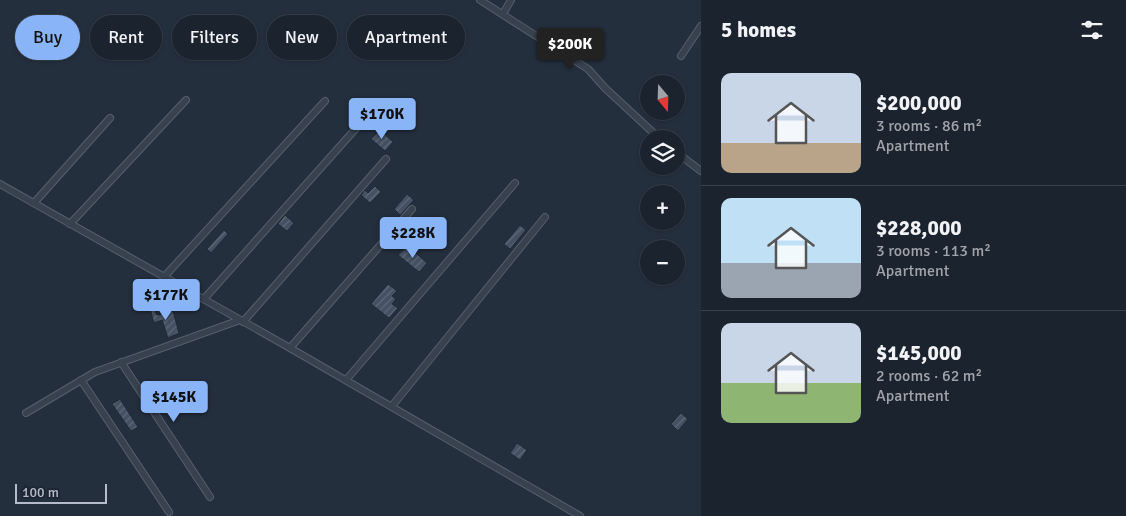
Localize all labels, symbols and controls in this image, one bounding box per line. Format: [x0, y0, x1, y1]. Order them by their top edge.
chip: Buy [15, 15, 80, 60]
chip: Rent [90, 15, 162, 60]
chip: Filters [172, 15, 257, 60]
chip: New [267, 15, 337, 60]
chip: Apartment [347, 15, 465, 60]
icon: filters [1078, 16, 1106, 44]
text: 5 homes [721, 17, 796, 43]
pin: $200K [535, 28, 605, 70]
text: $200K [548, 34, 592, 54]
north arrow [640, 75, 685, 120]
map controls [640, 75, 685, 285]
text: $200,000 [876, 90, 962, 116]
icon: home [761, 93, 821, 153]
pin: $170K [347, 98, 417, 140]
text: $170K [360, 104, 404, 124]
text: 3 rooms · 86 m² [876, 116, 982, 136]
button: layers [640, 130, 685, 175]
text: Apartment [876, 136, 949, 156]
button: + [640, 185, 685, 230]
text: $228,000 [876, 215, 962, 241]
pin: $228K [378, 216, 448, 259]
icon: home [761, 218, 821, 278]
text: $228K [391, 223, 435, 243]
button: − [640, 240, 685, 285]
text: 3 rooms · 113 m² [876, 241, 991, 261]
text: Apartment [876, 261, 949, 281]
pin: $177K [131, 278, 201, 321]
text: $177K [144, 285, 188, 305]
text: $145,000 [876, 340, 962, 366]
icon: home [761, 343, 821, 403]
text: 2 rooms · 62 m² [876, 366, 982, 386]
pin: $145K [139, 380, 209, 423]
text: Apartment [876, 386, 949, 406]
text: $145K [152, 387, 196, 407]
scale bar [15, 481, 108, 504]
text: 100 m [22, 484, 59, 501]

